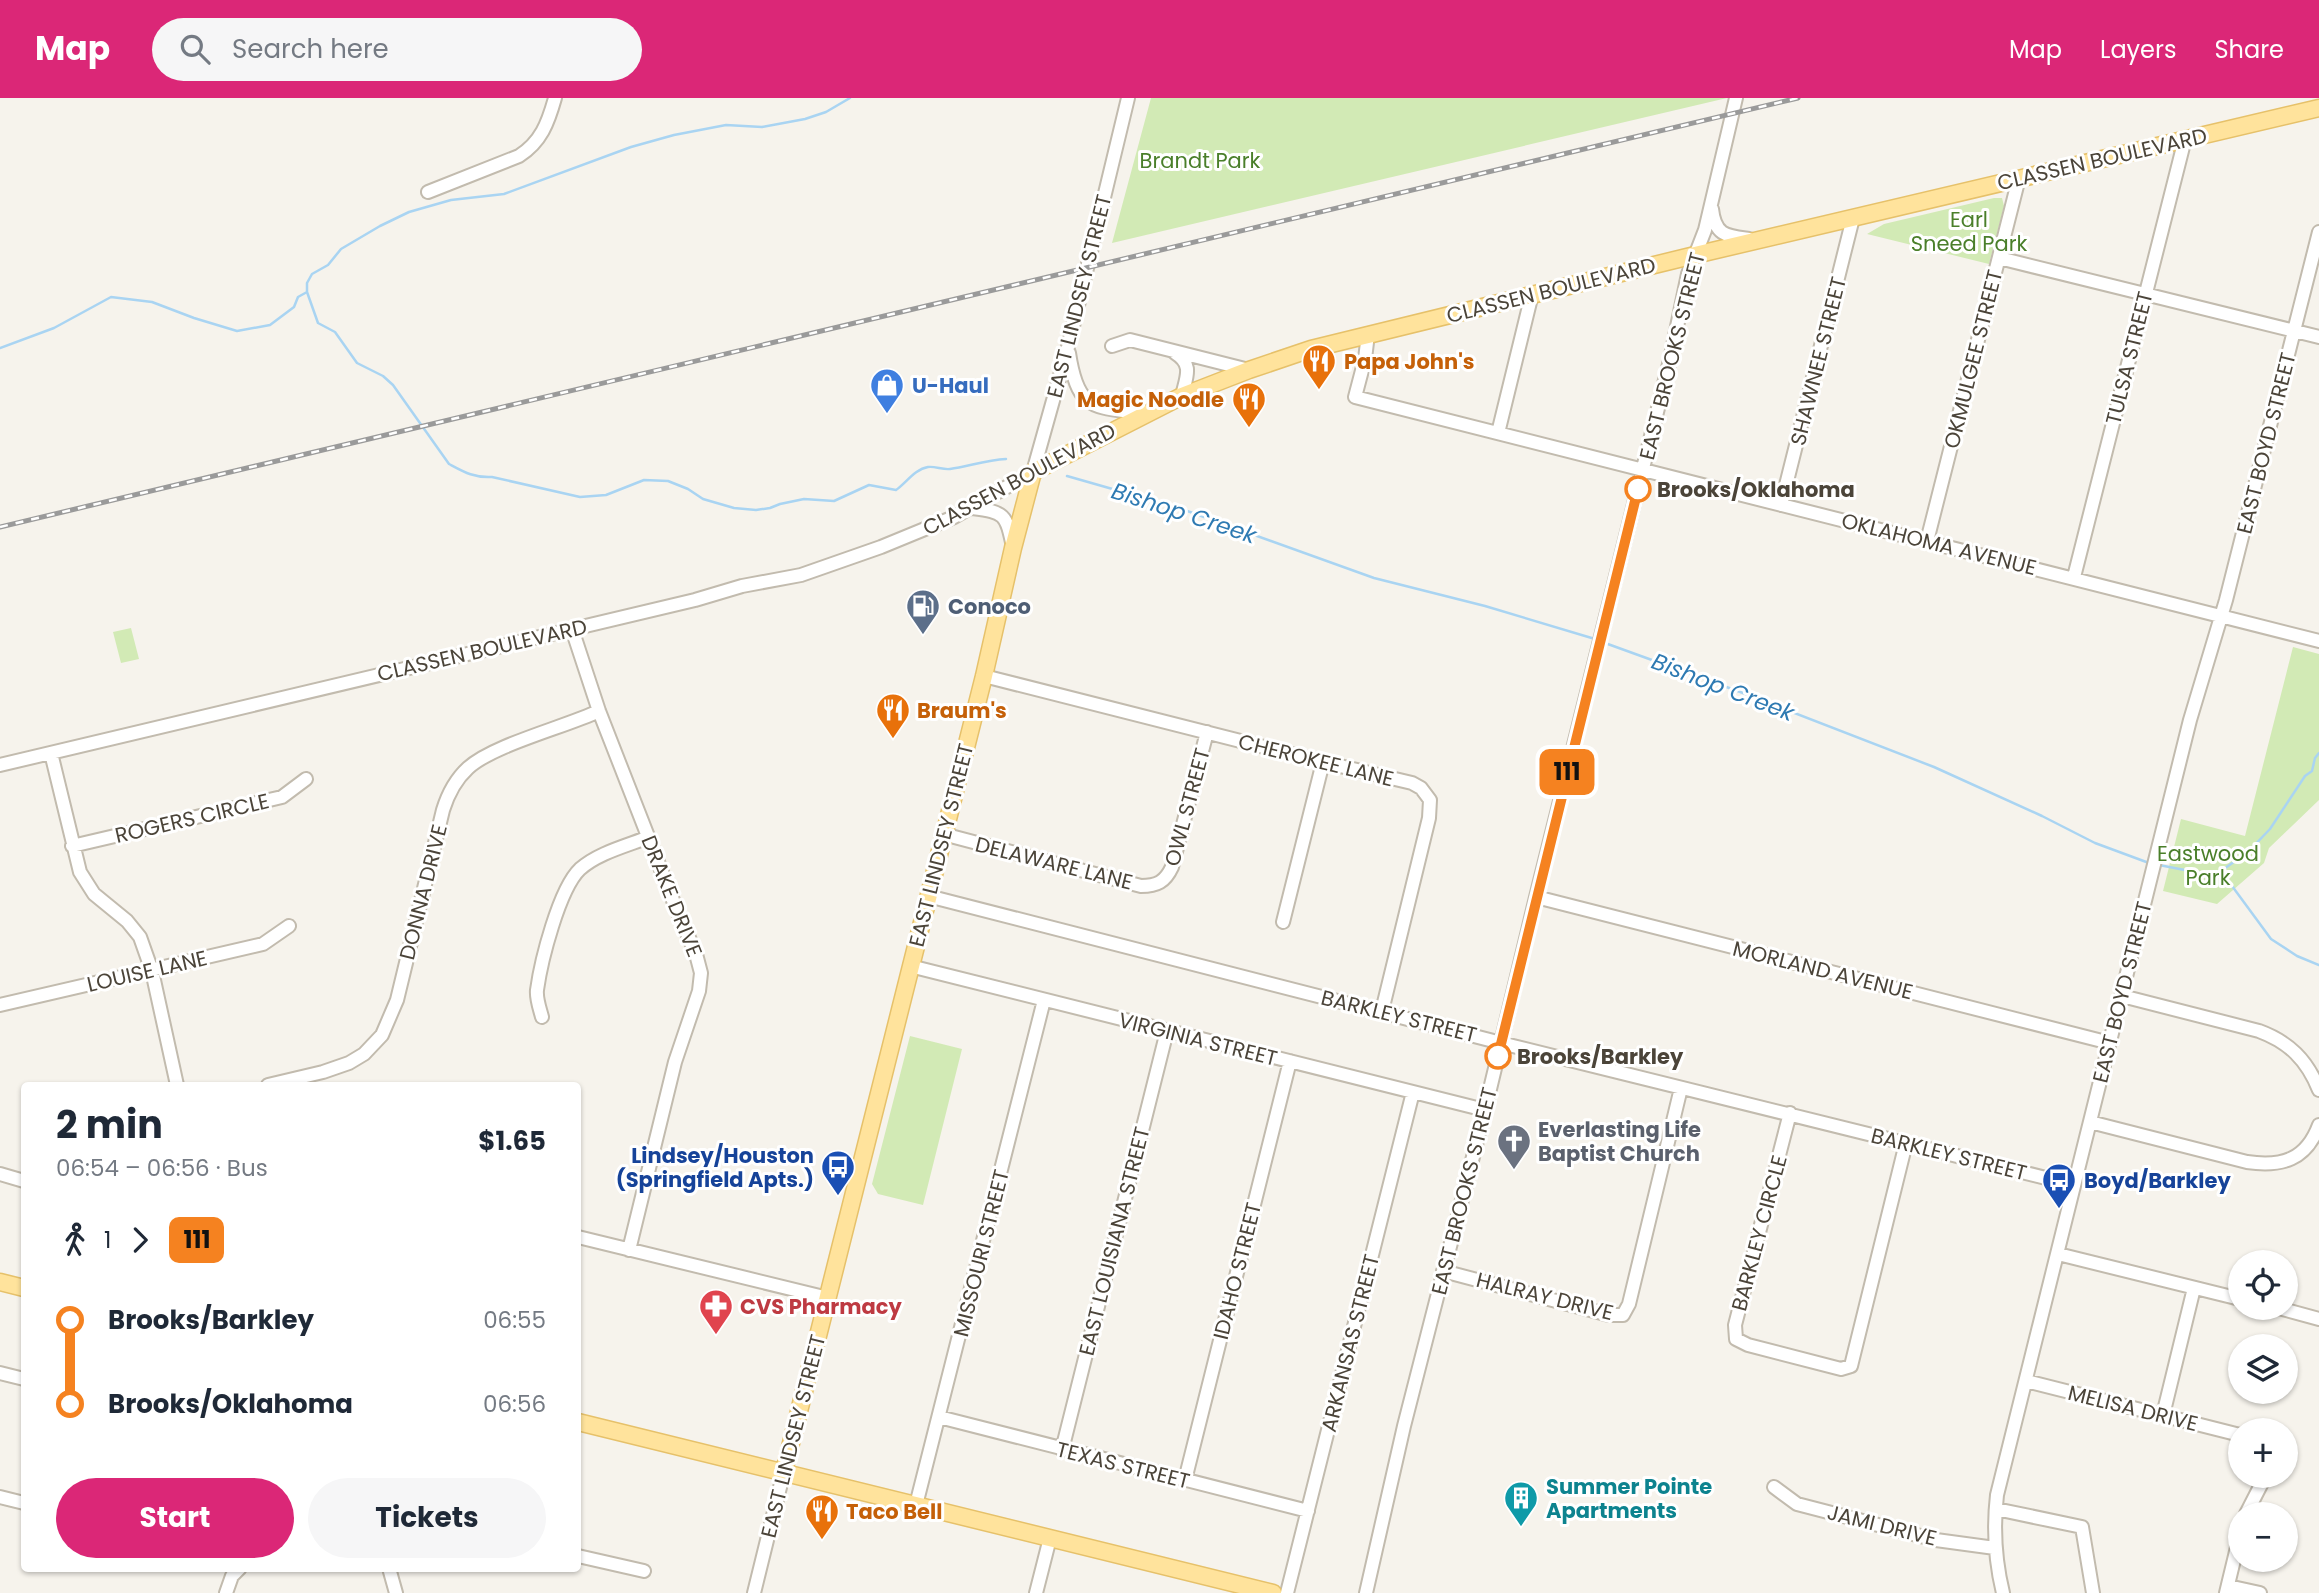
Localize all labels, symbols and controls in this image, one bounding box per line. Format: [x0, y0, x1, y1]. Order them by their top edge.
search box [152, 18, 642, 81]
text: Map [35, 25, 110, 72]
icon: search [176, 30, 214, 68]
text: Search here [232, 31, 389, 67]
text: Map [2009, 33, 2062, 66]
text: Layers [2100, 33, 2176, 66]
text: Share [2214, 33, 2284, 66]
street label: CLASSEN BOULEVARD [1994, 121, 2210, 197]
park label: Brandt Park [1140, 146, 1261, 175]
street label: EAST LINDSEY STREET [1040, 191, 1118, 401]
park label: Earl Sneed Park [1911, 205, 2027, 258]
street label: EAST BROOKS STREET [1632, 249, 1712, 463]
street label: CLASSEN BOULEVARD [1443, 250, 1659, 330]
street label: OKMULGEE STREET [1937, 267, 2009, 451]
street label: SHAWNEE STREET [1783, 274, 1853, 448]
street label: TULSA STREET [2098, 288, 2160, 428]
restaurant icon: Papa John's [1300, 342, 1338, 391]
place label: Papa John's [1344, 347, 1475, 376]
street label: EAST BOYD STREET [2229, 349, 2303, 537]
shop icon: U-Haul [868, 366, 906, 415]
place label: U-Haul [912, 371, 989, 400]
restaurant icon: Magic Noodle [1230, 380, 1268, 429]
place label: Magic Noodle [1077, 385, 1224, 414]
street label: CLASSEN BOULEVARD [917, 416, 1121, 542]
water label: Bishop Creek [1108, 475, 1262, 552]
place label: Brooks/Oklahoma [1657, 475, 1855, 504]
marker: Brooks/Oklahoma [1625, 476, 1651, 502]
street label: OKLAHOMA AVENUE [1838, 506, 2040, 582]
fuel station icon: Conoco [904, 587, 942, 636]
place label: Conoco [948, 592, 1031, 621]
street label: CLASSEN BOULEVARD [374, 612, 590, 688]
water label: Bishop Creek [1647, 645, 1800, 729]
restaurant icon: Braum's [874, 691, 912, 740]
place label: Braum's [917, 696, 1007, 725]
street label: CHEROKEE LANE [1235, 727, 1397, 793]
street label: EAST LINDSEY STREET [902, 740, 980, 950]
street label: OWL STREET [1157, 745, 1217, 869]
line badge: 111 [1527, 749, 1607, 795]
text: 111 [1553, 755, 1581, 788]
street label: ROGERS CIRCLE [112, 786, 272, 850]
street label: DONNA DRIVE [392, 821, 454, 963]
street label: DELAWARE LANE [972, 829, 1136, 897]
street label: DRAKE DRIVE [634, 831, 710, 961]
park label: Eastwood Park [2157, 839, 2259, 892]
street label: EAST BOYD STREET [2085, 898, 2159, 1086]
street label: MORLAND AVENUE [1730, 934, 1916, 1006]
street label: LOUISE LANE [84, 943, 210, 999]
street label: BARKLEY STREET [1318, 983, 1480, 1049]
street label: VIRGINIA STREET [1116, 1005, 1280, 1073]
place label: Brooks/Barkley [1517, 1042, 1684, 1071]
marker: Brooks/Barkley [1485, 1043, 1511, 1069]
street label: EAST BROOKS STREET [1424, 1084, 1504, 1298]
text: 2 min [56, 1098, 163, 1151]
place label: Everlasting Life Baptist Church [1538, 1115, 1701, 1168]
street label: BARKLEY STREET [1868, 1121, 2030, 1187]
church icon: Everlasting Life Baptist Church [1495, 1122, 1533, 1171]
text: $1.65 [478, 1123, 546, 1159]
street label: EAST LOUISIANA STREET [1072, 1124, 1156, 1358]
place label: Lindsey/Houston (Springfield Apts.) [616, 1141, 814, 1194]
bus stop icon: Lindsey/Houston (Springfield Apts.) [819, 1148, 857, 1197]
text: 06:54 – 06:56 · Bus [56, 1152, 268, 1184]
street label: BARKLEY CIRCLE [1724, 1152, 1794, 1314]
bus stop icon: Boyd/Barkley [2040, 1161, 2078, 1210]
street label: MISSOURI STREET [946, 1166, 1016, 1340]
place label: Boyd/Barkley [2084, 1166, 2231, 1195]
street label: IDAHO STREET [1206, 1199, 1268, 1343]
icon: walk [56, 1221, 94, 1259]
icon: forward [121, 1221, 159, 1259]
text: 111 [183, 1223, 210, 1256]
text: 1 [104, 1224, 111, 1256]
map controls [2228, 1250, 2298, 1572]
button: locate [2228, 1250, 2298, 1320]
street label: ARKANSAS STREET [1314, 1251, 1386, 1435]
street label: HALRAY DRIVE [1473, 1265, 1617, 1327]
pharmacy icon: CVS Pharmacy [697, 1287, 735, 1336]
place label: CVS Pharmacy [740, 1292, 902, 1321]
text: Brooks/Barkley [108, 1302, 314, 1338]
text: 06:55 [483, 1304, 546, 1336]
street label: EAST LINDSEY STREET [754, 1331, 832, 1541]
button: layers [2228, 1334, 2298, 1404]
street label: MELISA DRIVE [2065, 1378, 2201, 1438]
text: Brooks/Oklahoma [108, 1386, 353, 1422]
text: 06:56 [483, 1388, 546, 1420]
button: + [2228, 1418, 2298, 1488]
street label: TEXAS STREET [1053, 1434, 1193, 1496]
place label: Summer Pointe Apartments [1546, 1472, 1712, 1525]
button: Start [56, 1478, 294, 1558]
button: Tickets [308, 1478, 546, 1558]
building icon: Summer Pointe Apartments [1502, 1479, 1540, 1528]
restaurant icon: Taco Bell [803, 1492, 841, 1541]
place label: Taco Bell [846, 1497, 942, 1526]
street label: JAMI DRIVE [1824, 1497, 1940, 1553]
button: − [2228, 1502, 2298, 1572]

